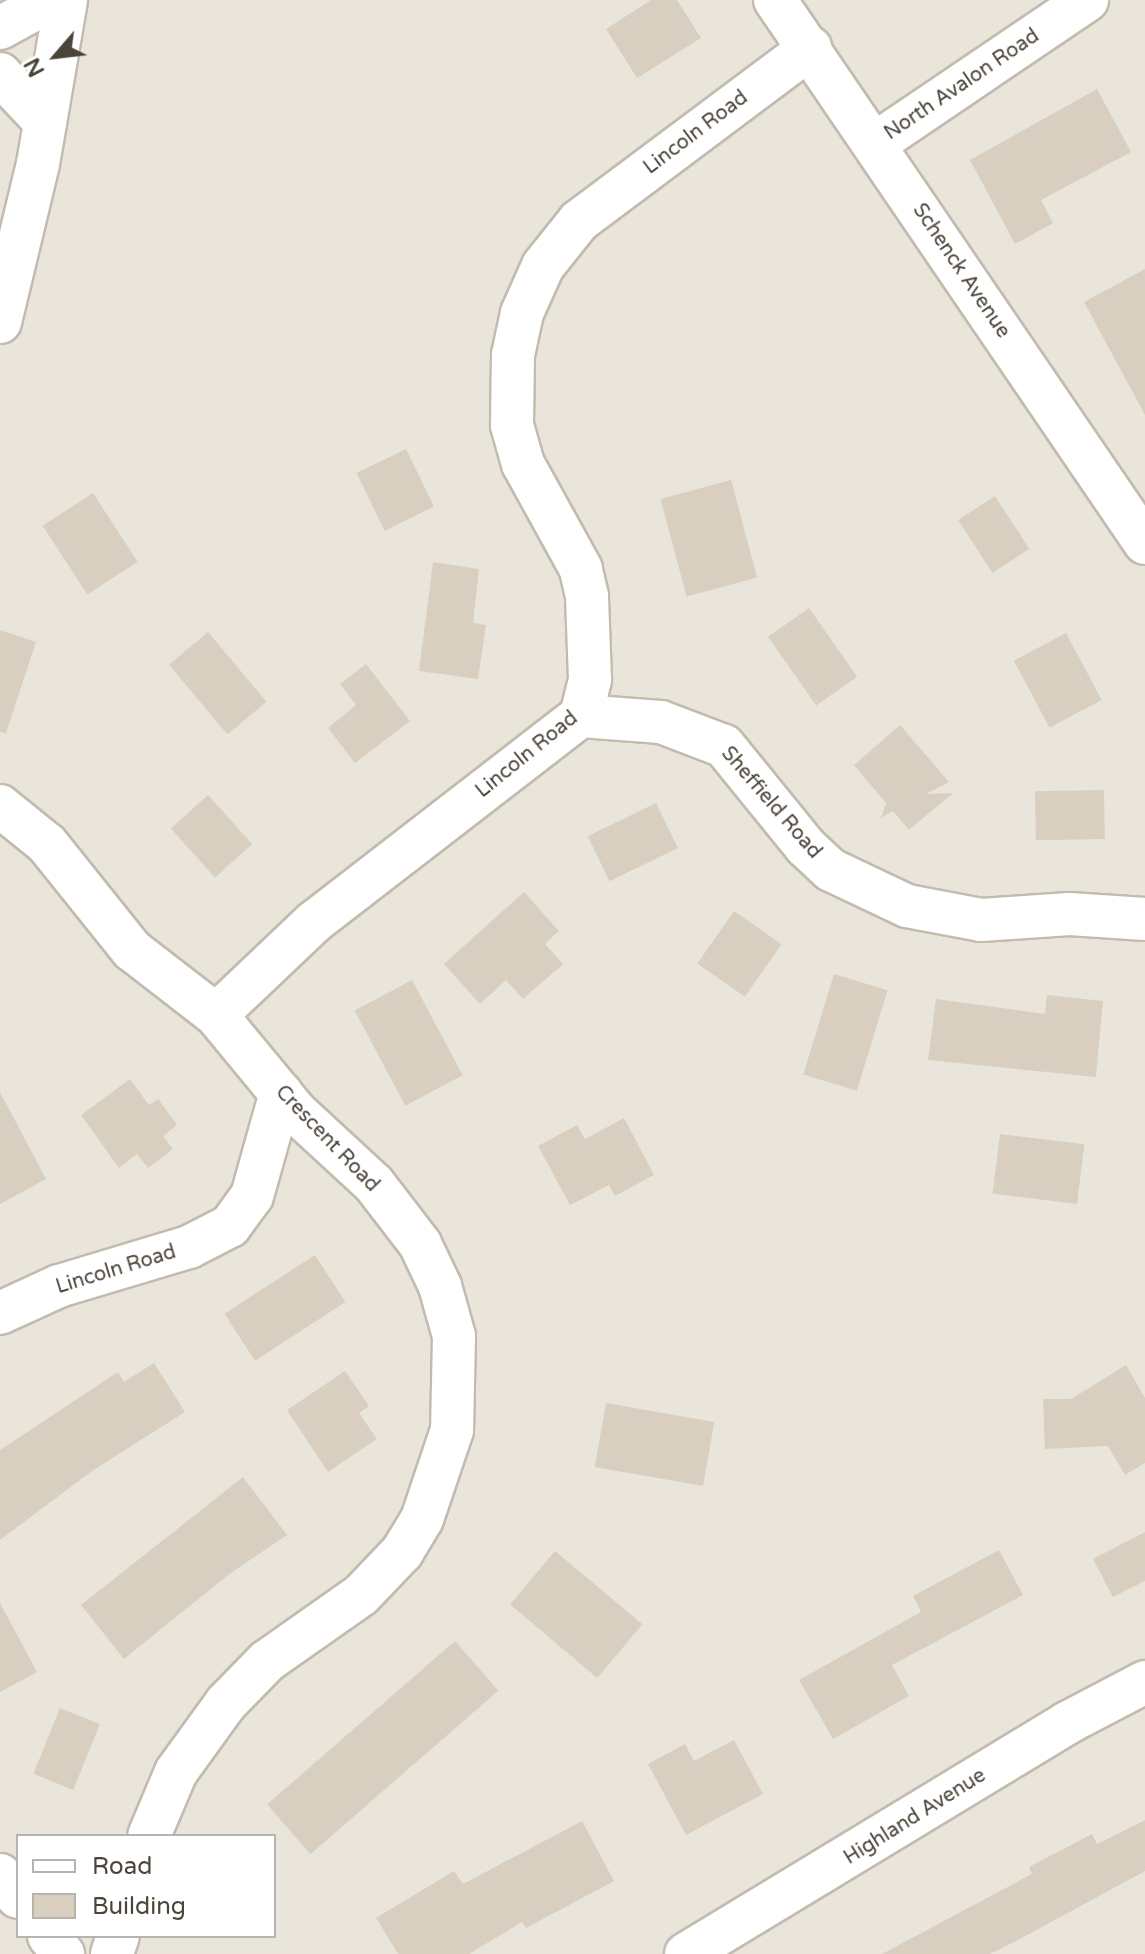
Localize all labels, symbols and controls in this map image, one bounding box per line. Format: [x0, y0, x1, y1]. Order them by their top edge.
north arrow [16, 16, 96, 96]
street label: North Avalon Road [880, 24, 1044, 146]
text: N [19, 53, 50, 81]
street label: Lincoln Road [639, 86, 753, 180]
street label: Schenck Avenue [907, 199, 1015, 343]
street label: Lincoln Road [471, 707, 583, 803]
street label: Sheffield Road [716, 742, 826, 864]
street label: Crescent Road [270, 1081, 384, 1197]
street label: Lincoln Road [53, 1240, 179, 1300]
street label: Highland Avenue [840, 1764, 990, 1870]
legend [16, 1834, 276, 1938]
text: Road [92, 1852, 152, 1881]
text: Building [92, 1892, 186, 1921]

